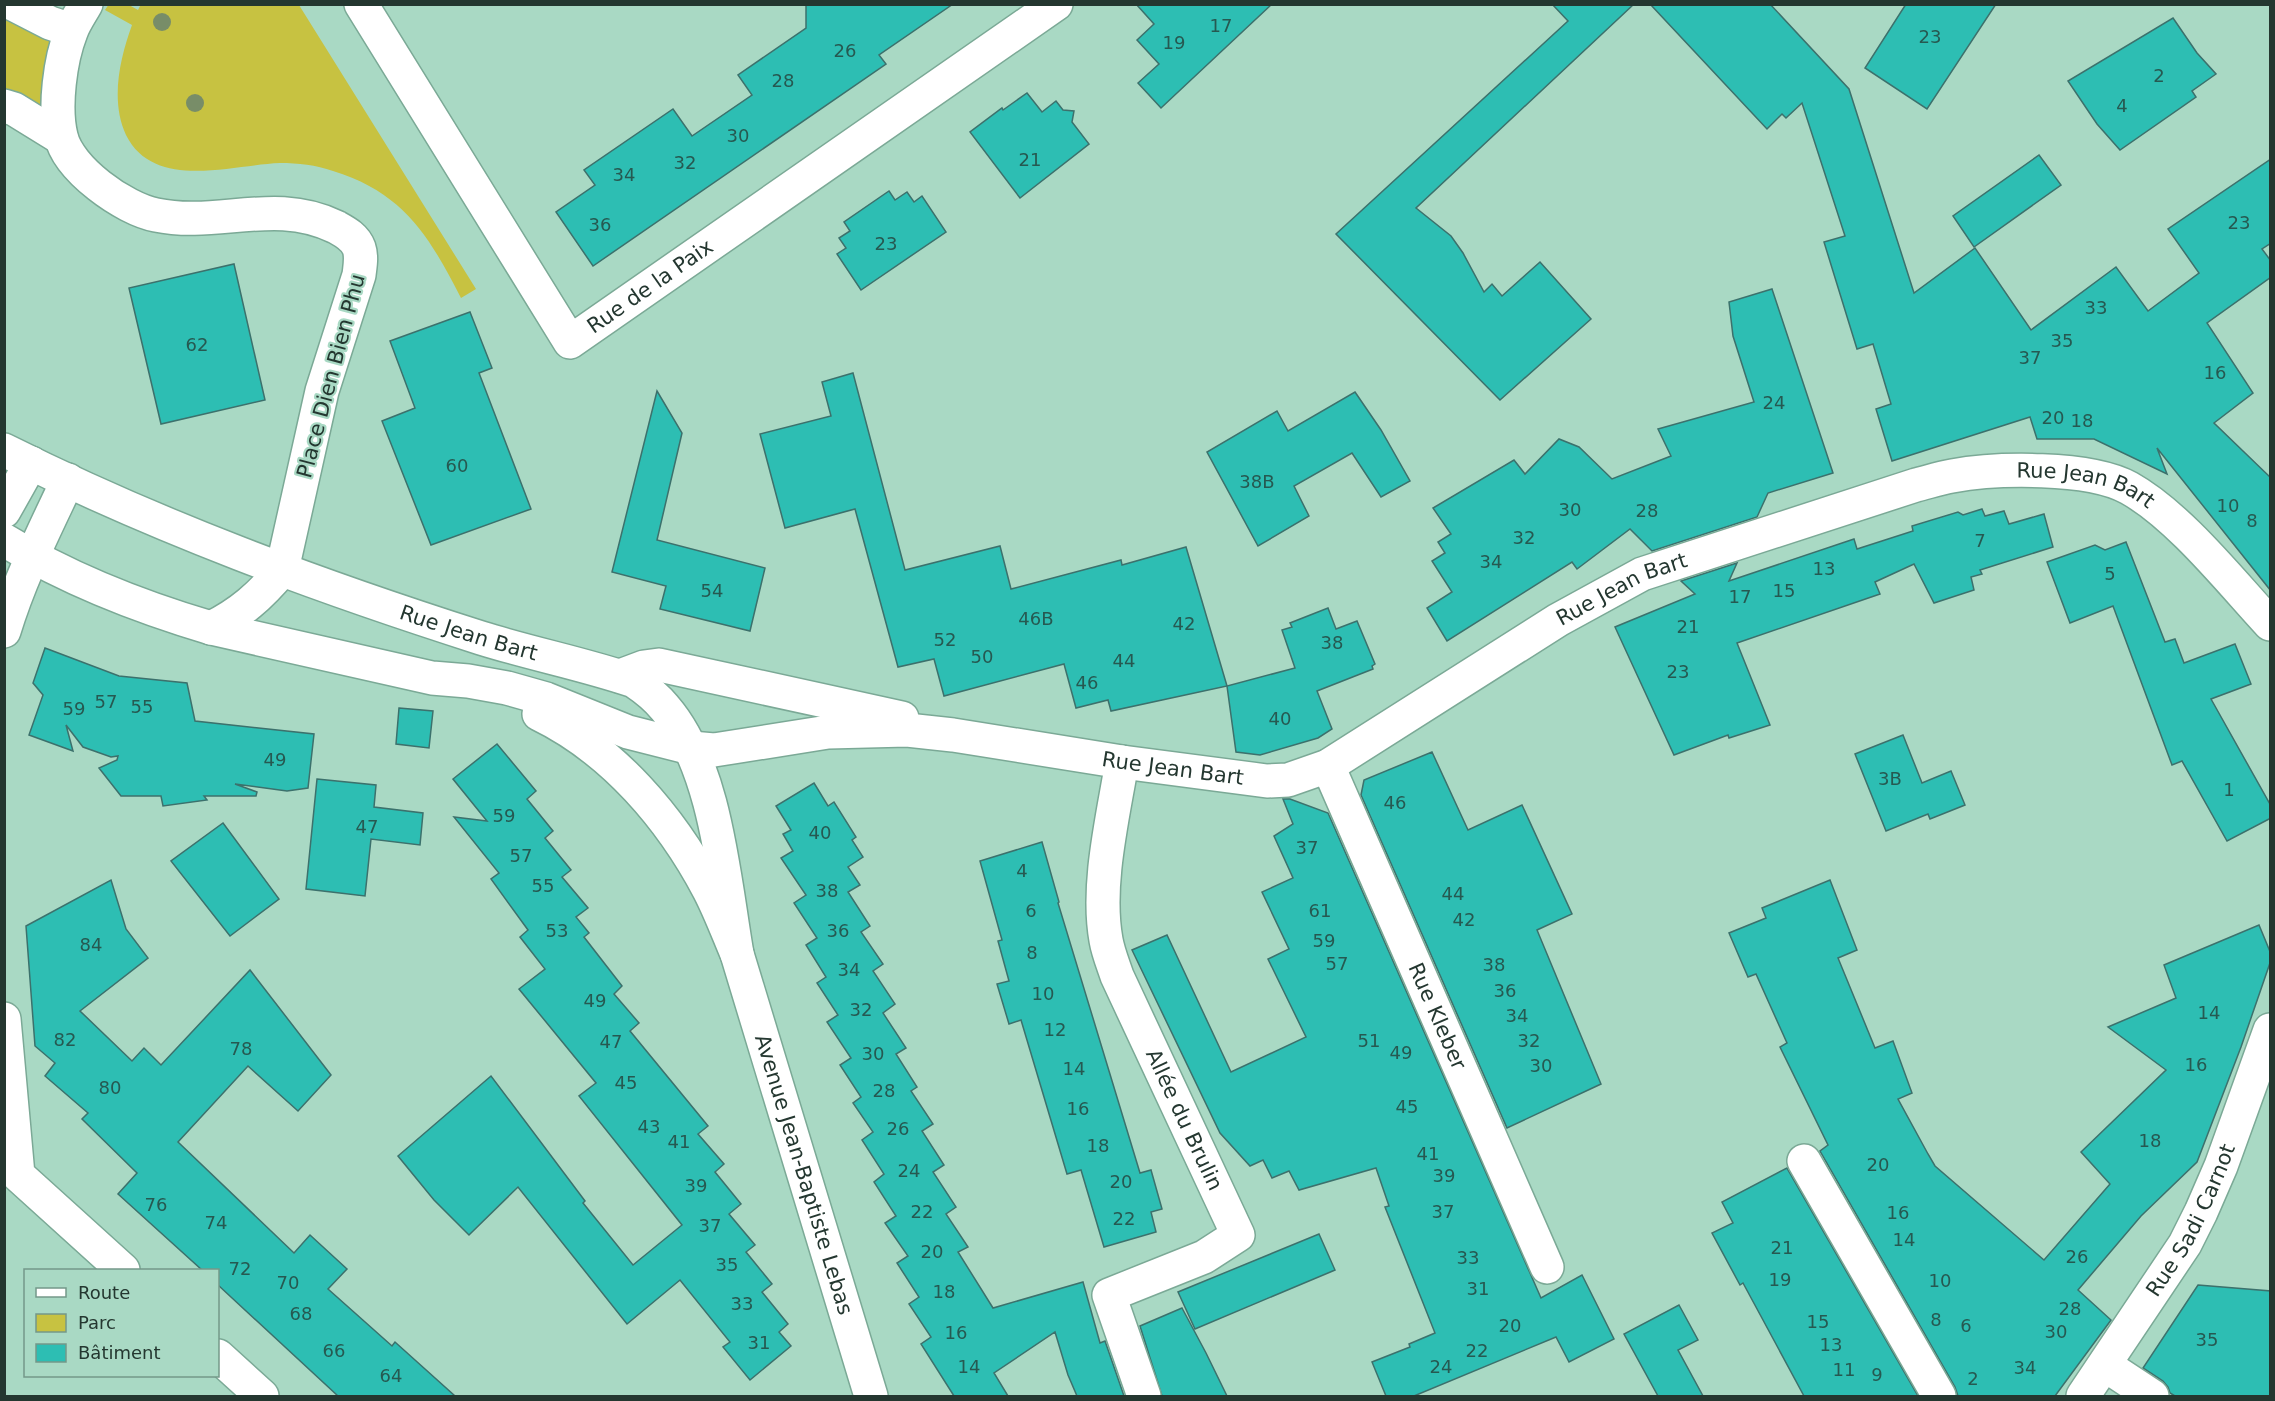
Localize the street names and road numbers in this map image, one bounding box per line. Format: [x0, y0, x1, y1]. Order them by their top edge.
street label: Rue de la Paix [583, 234, 718, 338]
street label: Place Dien Bien Phu [292, 272, 370, 480]
street label: Rue Jean Bart [2016, 458, 2159, 513]
street label: Rue Jean Bart [1552, 548, 1690, 631]
street label: Rue Jean Bart [397, 600, 540, 665]
street label: Rue Jean Bart [1100, 747, 1245, 790]
street label: Rue Kleber [1404, 959, 1471, 1074]
street label: Avenue Jean-Baptiste Lebas [750, 1031, 858, 1318]
street label: Allée du Brulin [1141, 1045, 1227, 1194]
street label: Rue Sadi Carnot [2141, 1141, 2240, 1301]

